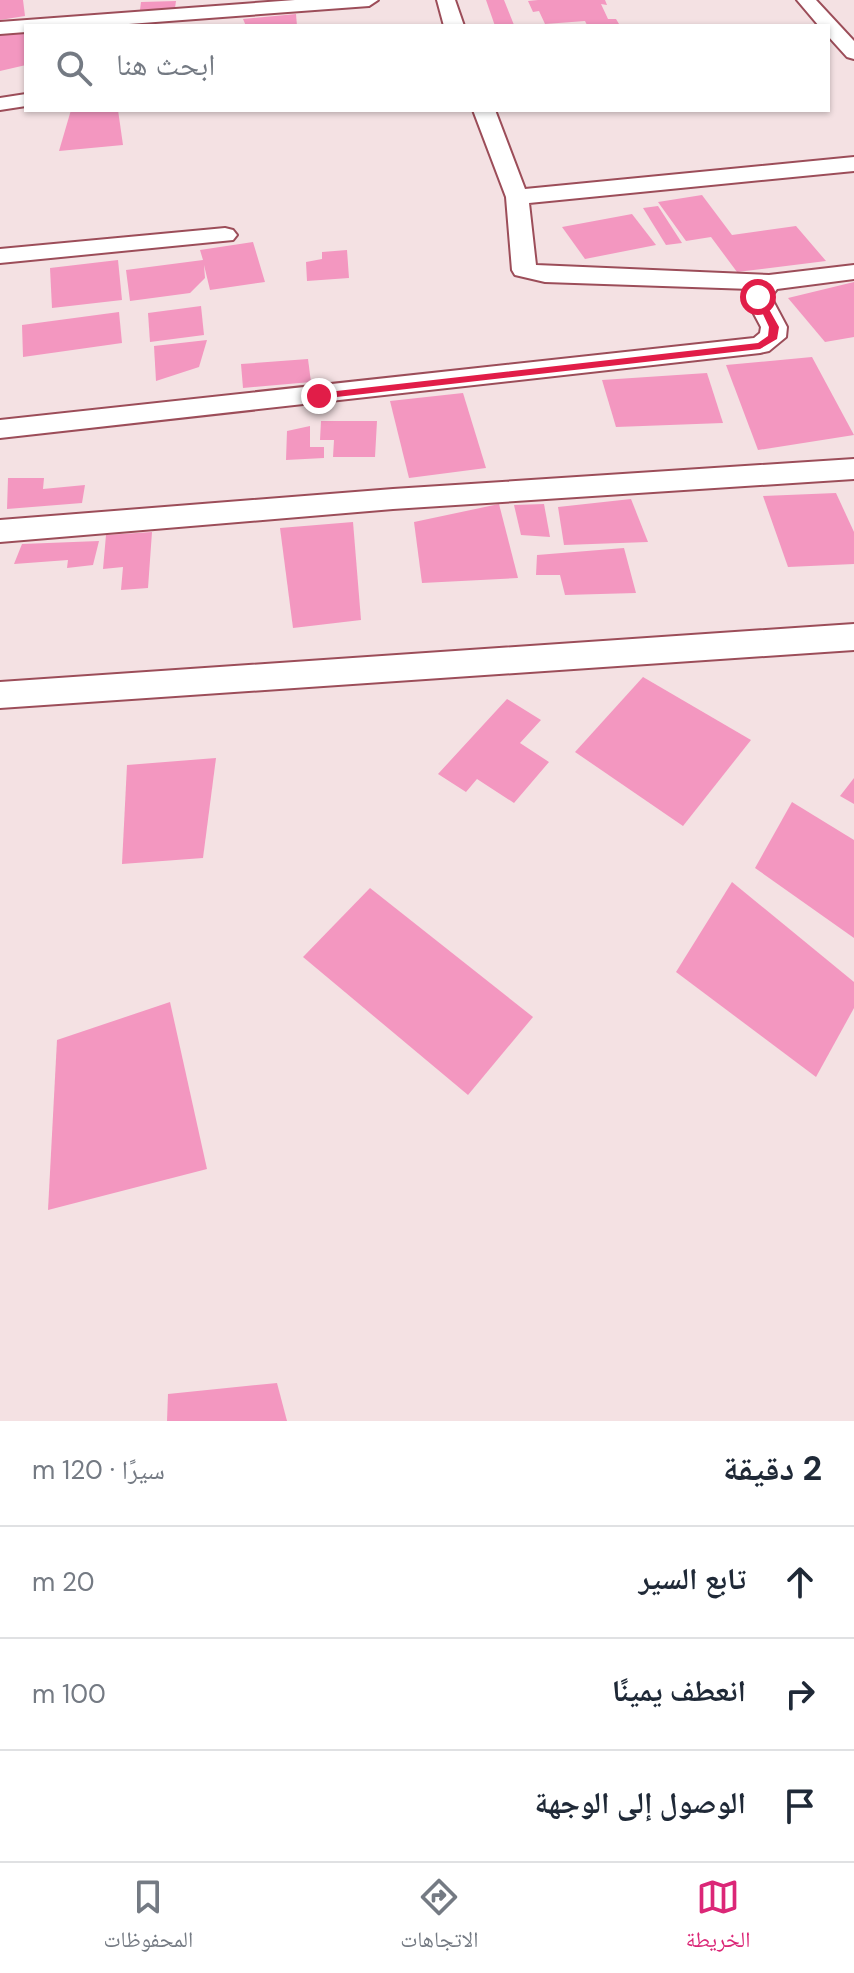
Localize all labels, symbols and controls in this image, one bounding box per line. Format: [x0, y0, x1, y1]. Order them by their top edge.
search box [24, 24, 830, 112]
text: ابحث هنا [116, 45, 215, 84]
icon: search [52, 46, 96, 90]
route start [740, 279, 776, 315]
route end [301, 378, 337, 414]
text: 2 دقيقة [723, 1446, 822, 1491]
text: سيرًا · 120 m [32, 1453, 165, 1487]
text: تابع السير [639, 1559, 746, 1598]
icon: ahead [778, 1560, 822, 1604]
text: 20 m [32, 1565, 95, 1599]
text: انعطف يمينًا [612, 1671, 746, 1710]
icon: right [778, 1672, 822, 1716]
text: 100 m [32, 1677, 106, 1711]
text: الوصول إلى الوجهة [535, 1783, 746, 1822]
icon: arrive [778, 1784, 822, 1828]
tab: المحفوظات [104, 1875, 193, 1961]
tab: الاتجاهات [400, 1875, 478, 1961]
tab: الخريطة [686, 1875, 750, 1961]

